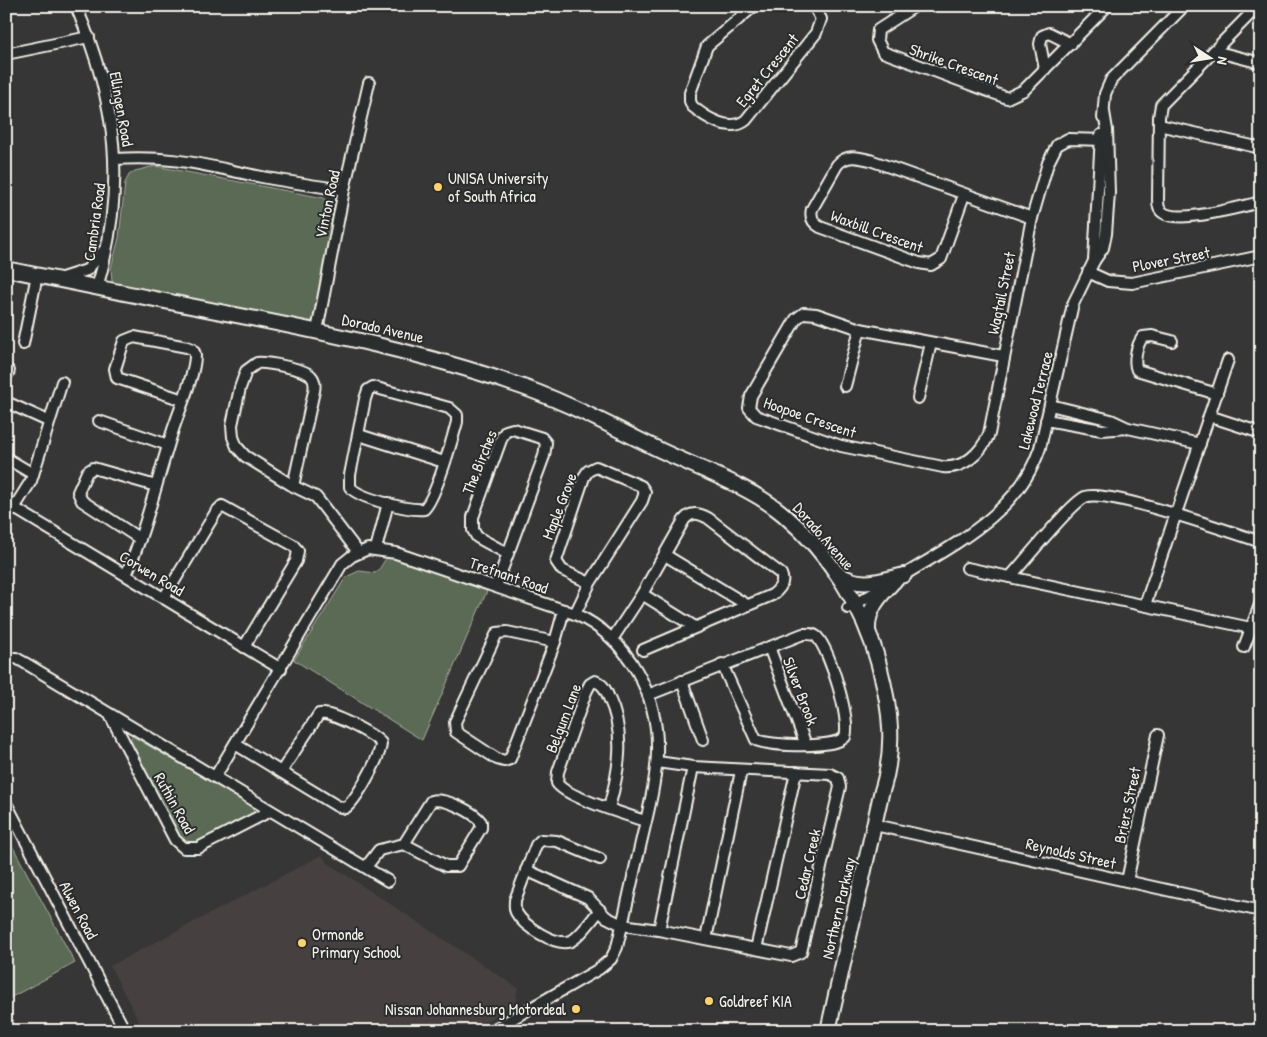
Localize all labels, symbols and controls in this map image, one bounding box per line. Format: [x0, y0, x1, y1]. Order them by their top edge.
street label: Egret Crescent [731, 28, 804, 111]
north arrow [1184, 32, 1234, 82]
street label: Shrike Crescent [906, 38, 1002, 90]
text: N [1213, 55, 1233, 67]
street label: Ellingen Road [105, 70, 139, 148]
place label: UNISA University of South Africa [448, 167, 549, 207]
street label: Vinton Road [309, 168, 345, 240]
marker: UNISA University of South Africa [432, 181, 444, 193]
street label: Cambria Road [78, 182, 110, 262]
street label: Waxbill Crescent [828, 204, 927, 258]
street label: Plover Street [1130, 241, 1212, 277]
street label: Wagtail Street [982, 249, 1021, 336]
street label: Dorado Avenue [340, 308, 427, 348]
street label: Lakewood Terrace [1012, 348, 1058, 451]
street label: Hoopoe Crescent [761, 391, 860, 443]
street label: The Birches [456, 427, 502, 497]
street label: Maple Grove [536, 469, 582, 543]
street label: Dorado Avenue [788, 497, 860, 575]
street label: Corwen Road [115, 545, 189, 601]
street label: Trefnant Road [467, 551, 551, 599]
street label: Silver Brook [778, 654, 824, 729]
street label: Belgum Lane [540, 680, 587, 756]
street label: Briers Street [1108, 764, 1146, 845]
street label: Ruthin Road [149, 769, 201, 837]
street label: Cedar Creek [788, 826, 826, 901]
street label: Reynolds Street [1024, 832, 1119, 874]
street label: Northern Parkway [816, 855, 860, 961]
street label: Alwen Road [55, 877, 103, 943]
place label: Ormonde Primary School [312, 923, 401, 963]
marker: Ormonde Primary School [296, 937, 308, 949]
place label: Goldreef KIA [719, 990, 792, 1012]
marker: Goldreef KIA [703, 995, 715, 1007]
place label: Nissan Johannesburg Motordeal [385, 998, 567, 1020]
marker: Nissan Johannesburg Motordeal [570, 1003, 582, 1015]

